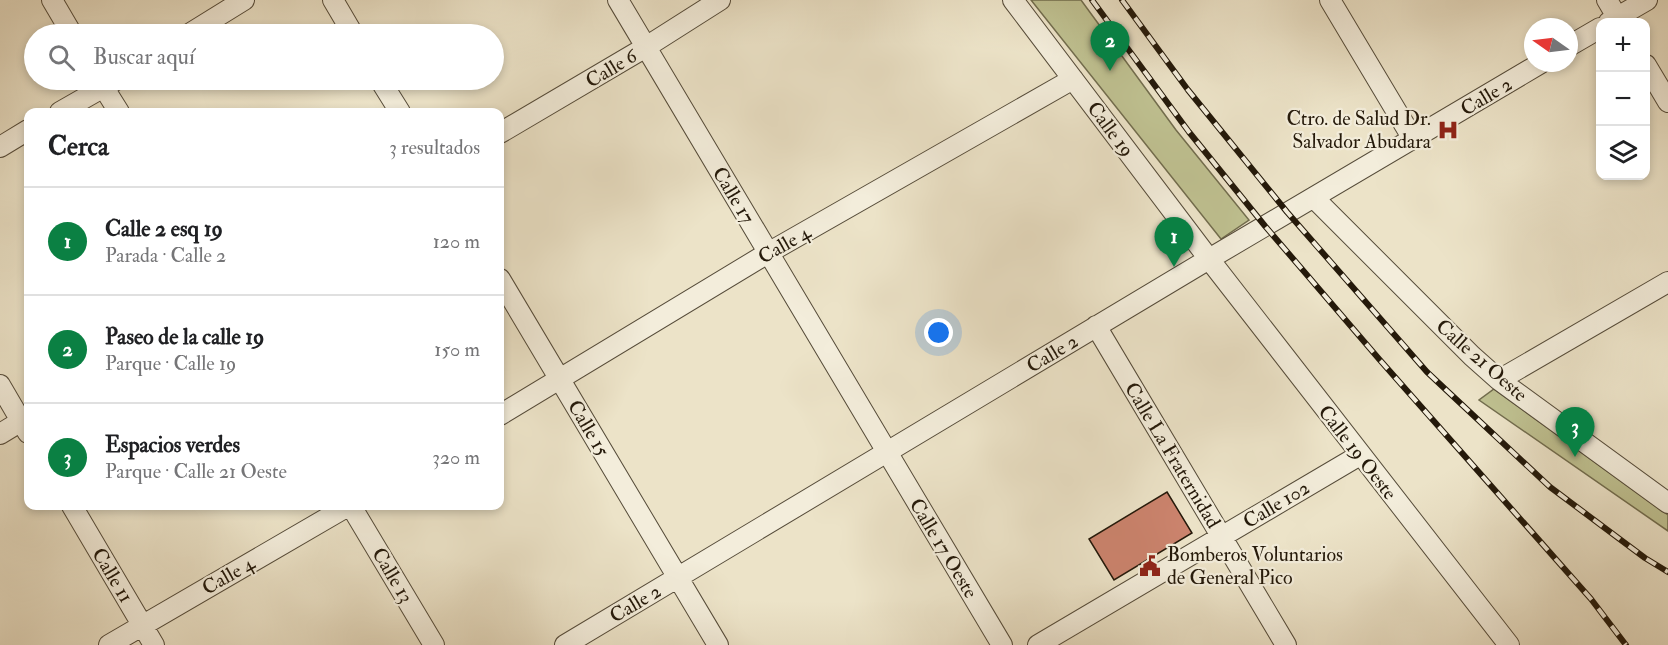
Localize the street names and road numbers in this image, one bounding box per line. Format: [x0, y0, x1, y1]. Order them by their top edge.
street label: Calle 6 [581, 43, 642, 93]
street label: Calle 2 [1456, 71, 1517, 121]
street label: Calle 19 [1082, 97, 1139, 162]
street label: Calle 17 [707, 162, 760, 228]
street label: Calle 4 [754, 219, 816, 269]
street label: Calle 21 Oeste [1431, 314, 1533, 407]
street label: Calle 2 [1022, 328, 1083, 378]
street label: Calle La Fraternidad [1119, 378, 1226, 533]
street label: Calle 15 [562, 396, 615, 461]
street label: Calle 19 Oeste [1313, 400, 1402, 505]
street label: Calle 102 [1239, 475, 1314, 534]
street label: Calle 17 Oeste [904, 494, 983, 603]
street label: Calle 11 [86, 543, 139, 607]
street label: Calle 13 [366, 543, 419, 608]
street label: Calle 4 [198, 550, 260, 600]
street label: Calle 2 [605, 578, 666, 628]

